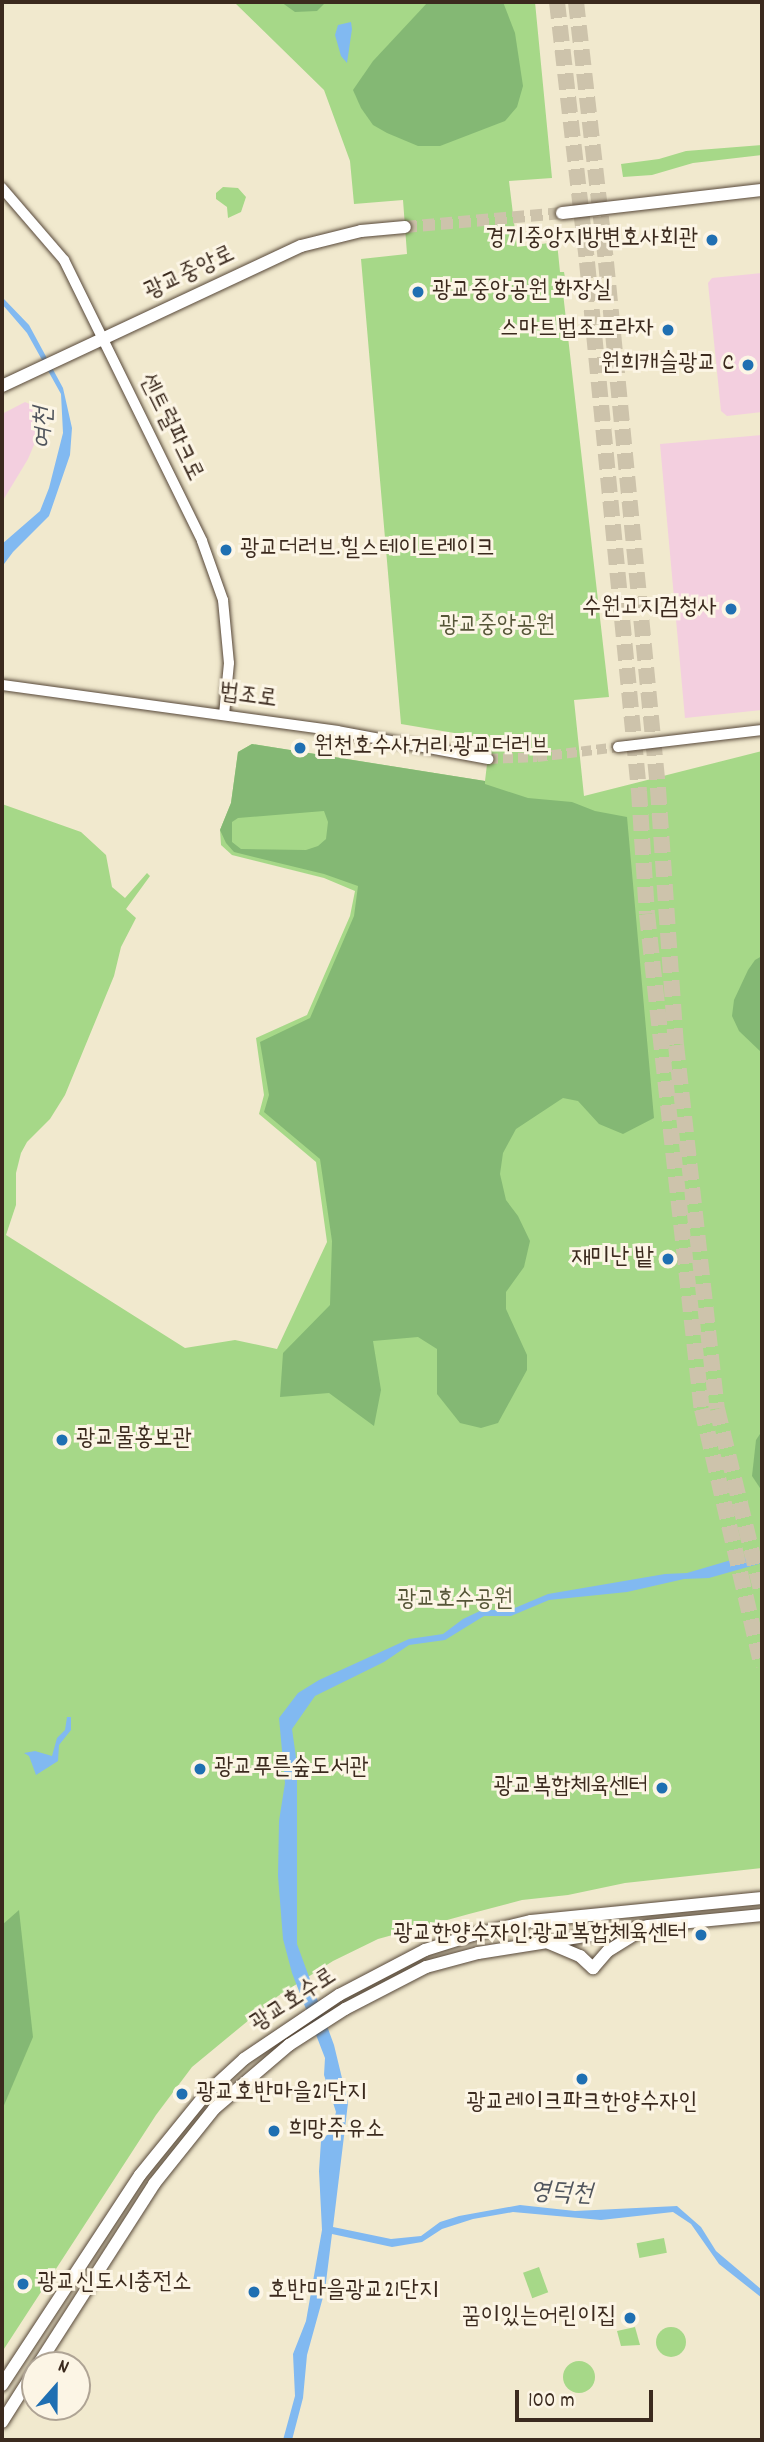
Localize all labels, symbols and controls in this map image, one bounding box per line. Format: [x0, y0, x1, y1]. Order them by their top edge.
place label: 경기중앙지방변호사회관 [486, 226, 698, 254]
marker: 경기중앙지방변호사회관 [704, 232, 720, 248]
street label: 광교중앙로 [140, 241, 240, 307]
place label: 광교중앙공원 화장실 [432, 278, 611, 306]
marker: 광교중앙공원 화장실 [410, 284, 426, 300]
place label: 스마트법조프라자 [500, 316, 654, 344]
marker: 스마트법조프라자 [660, 322, 676, 338]
place label: 원희캐슬광교 C [601, 351, 734, 379]
marker: 원희캐슬광교 C [740, 357, 756, 373]
street label: 센트럴파크로 [132, 370, 208, 486]
water label: 여천 [29, 407, 61, 449]
place label: 광교더러브.힐스테이트레이크 [240, 536, 495, 564]
marker: 광교더러브.힐스테이트레이크 [218, 542, 234, 558]
place label: 수원고지검청사 [582, 595, 717, 623]
marker: 수원고지검청사 [723, 601, 739, 617]
park label: 광교중앙공원 [439, 613, 555, 641]
street label: 법조로 [217, 679, 279, 715]
place label: 원천호수사거리.광교더러브 [314, 734, 550, 762]
marker: 원천호수사거리.광교더러브 [292, 740, 308, 756]
place label: 재미난 밭 [571, 1245, 654, 1273]
marker: 재미난 밭 [660, 1251, 676, 1267]
place label: 광교물홍보관 [76, 1426, 192, 1454]
marker: 광교물홍보관 [54, 1432, 70, 1448]
park label: 광교호수공원 [397, 1587, 513, 1615]
place label: 광교푸른숲도서관 [214, 1755, 368, 1783]
marker: 광교푸른숲도서관 [192, 1761, 208, 1777]
place label: 광교복합체육센터 [494, 1774, 648, 1802]
marker: 광교복합체육센터 [654, 1780, 670, 1796]
place label: 광교한양수자인.광교복합체육센터 [393, 1921, 687, 1949]
marker: 광교한양수자인.광교복합체육센터 [693, 1927, 709, 1943]
street label: 광교호수로 [246, 1963, 342, 2039]
marker: 광교레이크파크한양수자인 [574, 2071, 590, 2087]
place label: 광교호반마을21단지 [196, 2080, 366, 2108]
marker: 광교호반마을21단지 [174, 2086, 190, 2102]
place label: 광교레이크파크한양수자인 [466, 2090, 698, 2118]
place label: 희망주유소 [288, 2117, 385, 2145]
marker: 희망주유소 [266, 2123, 282, 2139]
water label: 영덕천 [529, 2177, 593, 2211]
place label: 광교신도시충전소 [37, 2270, 191, 2298]
marker: 광교신도시충전소 [15, 2276, 31, 2292]
place label: 호반마을광교21단지 [268, 2278, 438, 2306]
marker: 호반마을광교21단지 [246, 2284, 262, 2300]
place label: 꿈이있는어린이집 [462, 2304, 616, 2332]
marker: 꿈이있는어린이집 [622, 2310, 638, 2326]
north arrow [21, 2351, 91, 2421]
text: N [54, 2354, 72, 2382]
scale bar [519, 2376, 657, 2420]
text: 100 m [528, 2387, 575, 2417]

